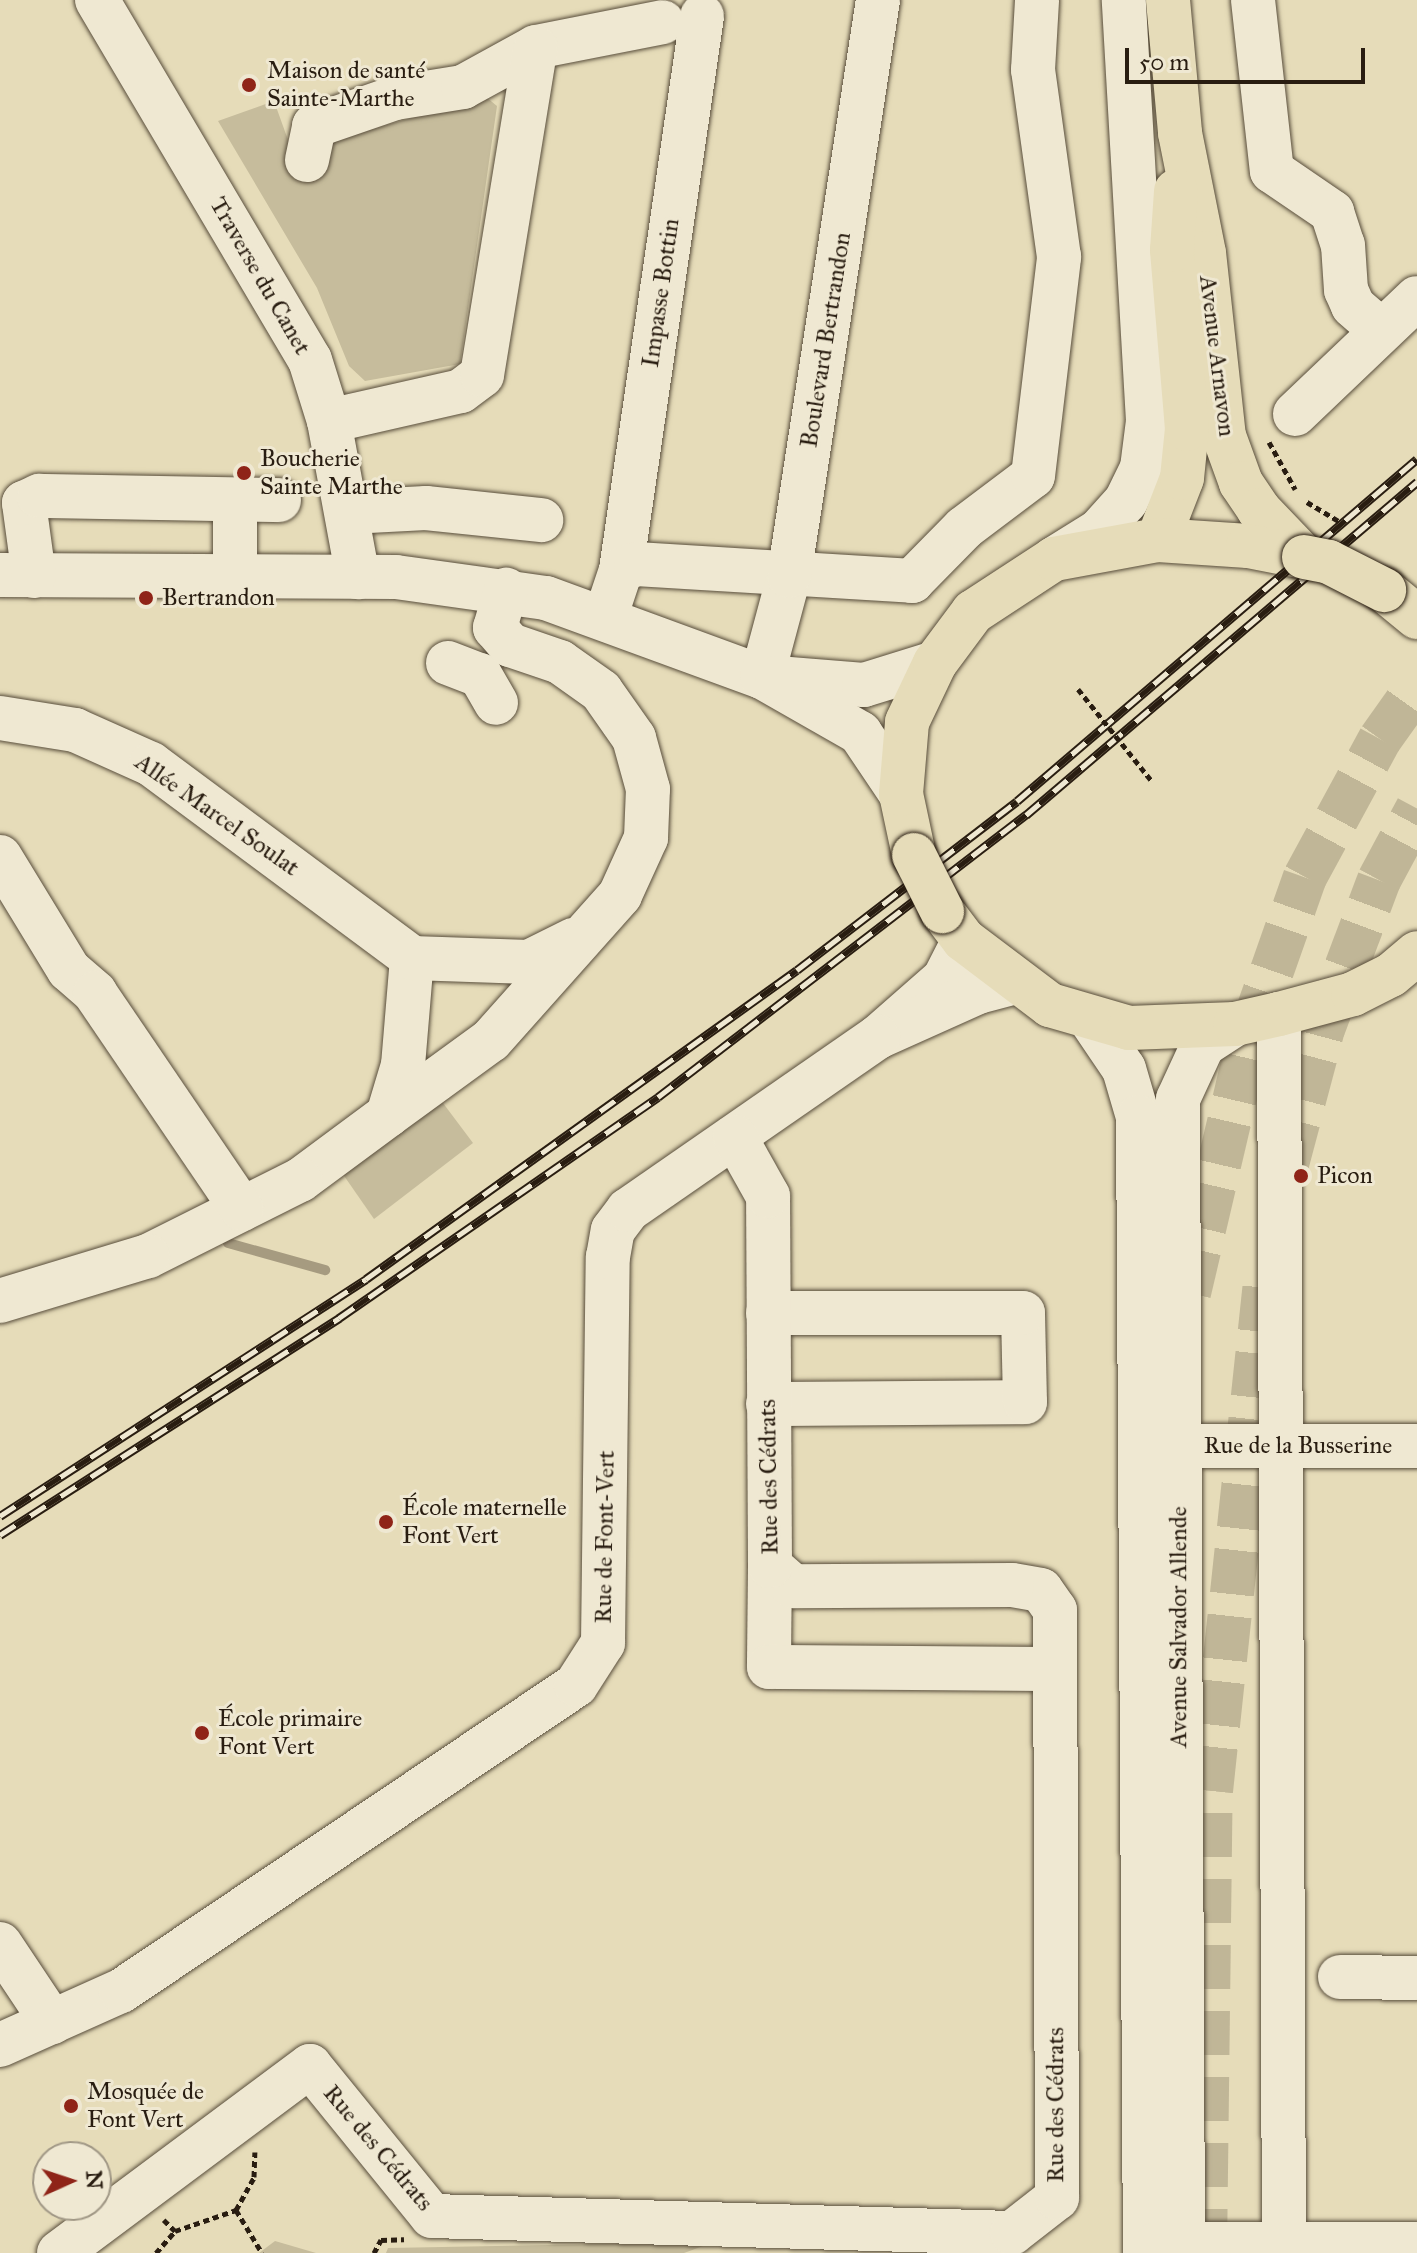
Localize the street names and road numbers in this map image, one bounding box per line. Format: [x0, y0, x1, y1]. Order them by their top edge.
street label: Traverse du Canet [203, 192, 317, 360]
street label: Impasse Bottin [636, 217, 686, 369]
street label: Boulevard Bertrandon [795, 230, 857, 450]
street label: Avenue Arnavon [1193, 274, 1241, 438]
street label: Allée Marcel Soulat [129, 748, 305, 882]
street label: Rue des Cédrats [753, 1399, 785, 1555]
street label: Rue de la Busserine [1204, 1432, 1392, 1460]
street label: Rue de Font-Vert [589, 1450, 621, 1624]
street label: Avenue Salvador Allende [1165, 1506, 1193, 1748]
street label: Rue des Cédrats [1042, 2027, 1070, 2183]
street label: Rue des Cédrats [317, 2079, 439, 2217]

